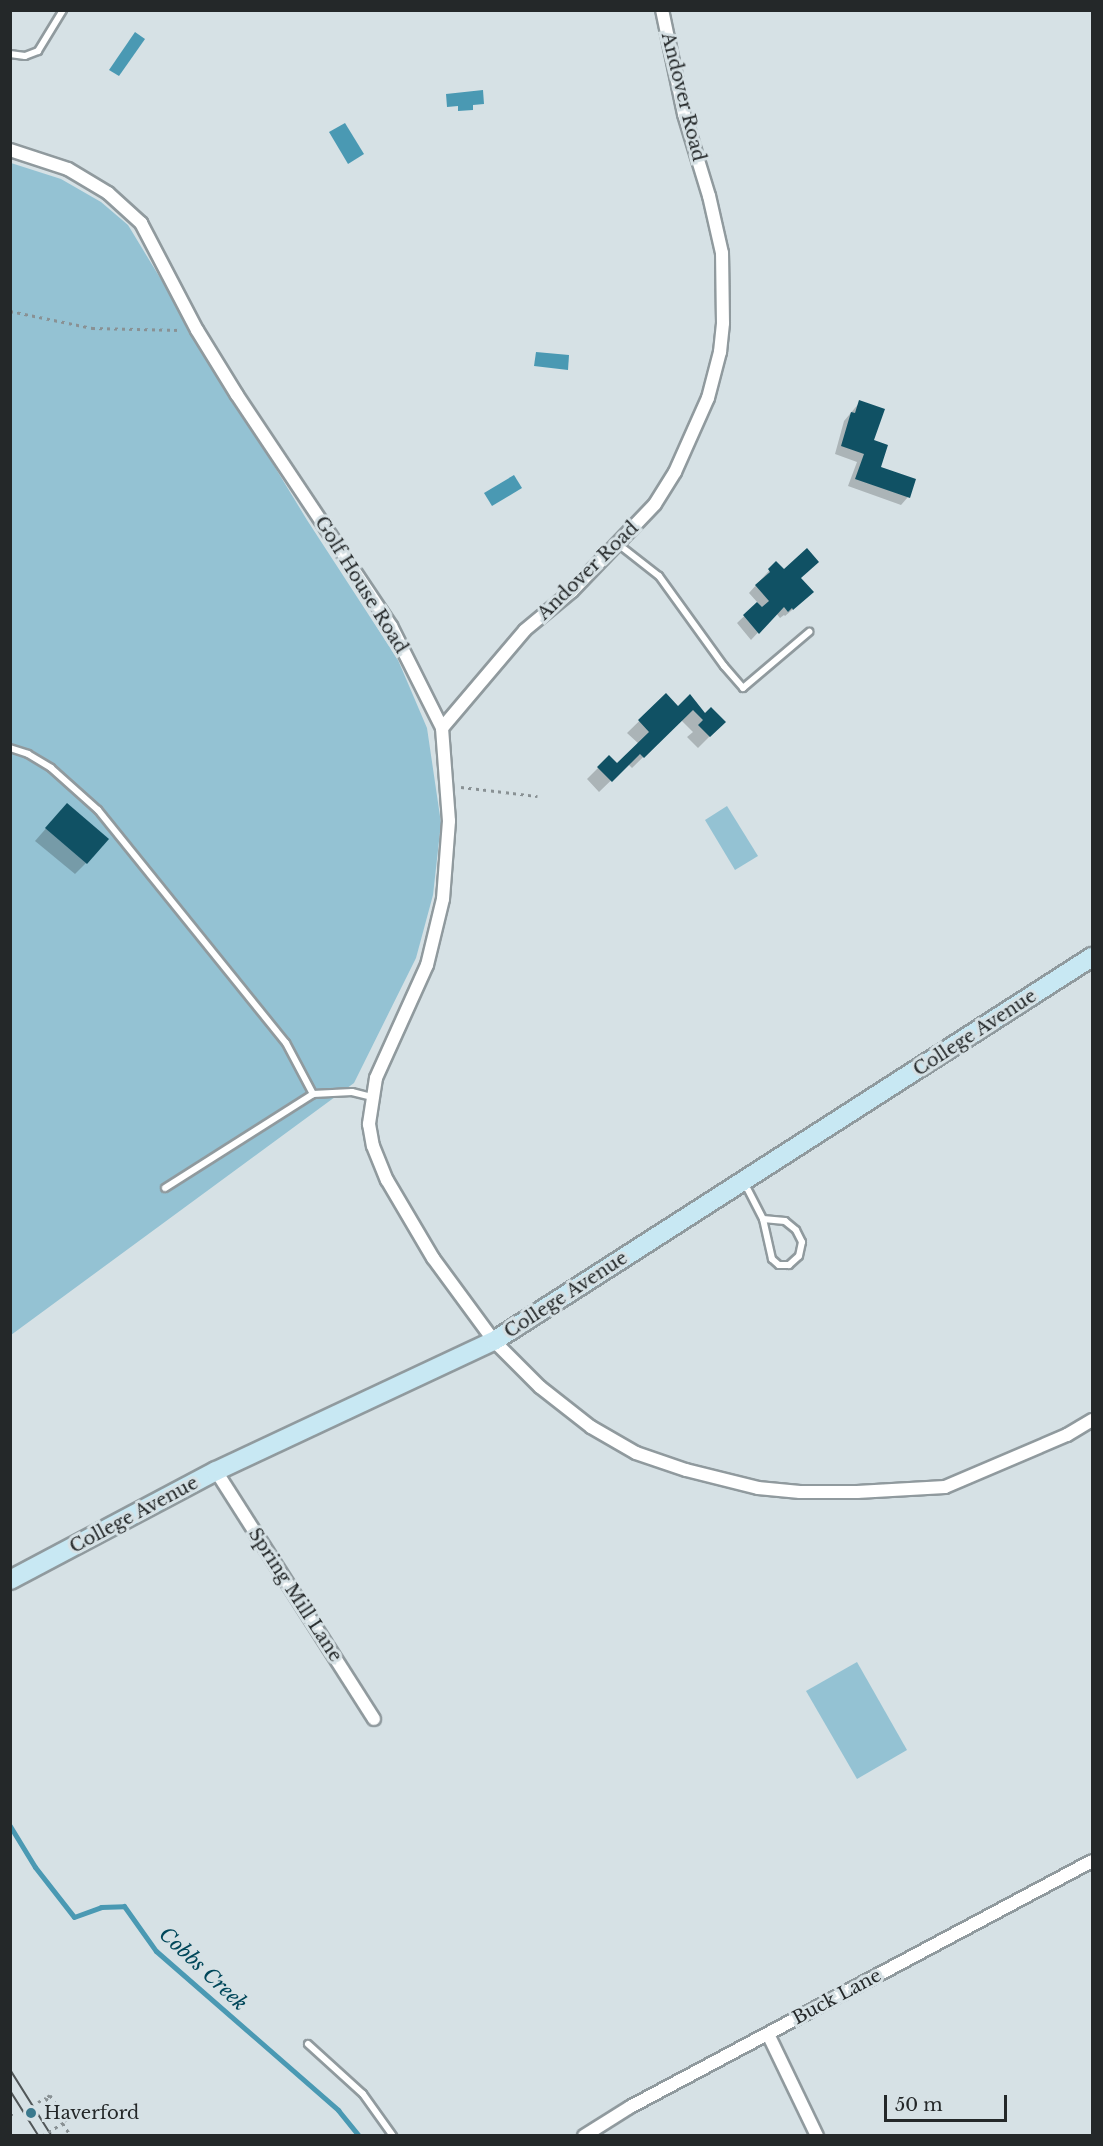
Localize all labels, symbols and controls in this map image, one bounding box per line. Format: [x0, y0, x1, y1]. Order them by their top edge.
street label: Andover Road [657, 30, 709, 164]
street label: Golf House Road [310, 513, 412, 657]
street label: Andover Road [533, 517, 643, 625]
street label: College Avenue [909, 985, 1041, 1081]
street label: College Avenue [500, 1247, 632, 1343]
street label: College Avenue [66, 1472, 202, 1558]
street label: Spring Mill Lane [244, 1524, 346, 1666]
water label: Cobbs Creek [154, 1922, 252, 2016]
street label: Buck Lane [789, 1965, 885, 2029]
scale bar [887, 2083, 1010, 2121]
text: 50 m [895, 2094, 943, 2116]
place label: Haverford [44, 2102, 139, 2124]
marker: Haverford [22, 2104, 40, 2122]

